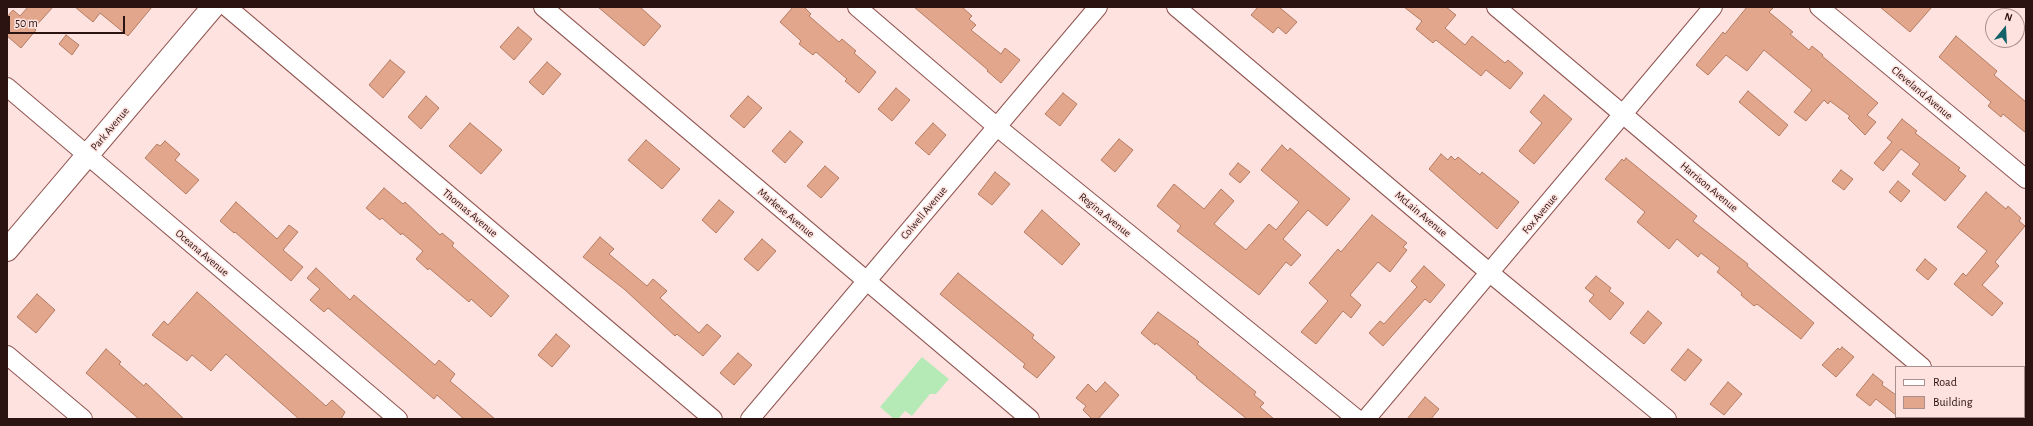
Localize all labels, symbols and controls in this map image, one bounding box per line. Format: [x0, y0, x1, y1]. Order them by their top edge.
scale bar [10, 8, 127, 34]
north arrow [1985, 8, 2025, 48]
text: N [2003, 11, 2014, 23]
text: 50 m [15, 17, 38, 29]
street label: Cleveland Avenue [1889, 64, 1955, 122]
street label: Park Avenue [88, 105, 132, 153]
street label: Harrison Avenue [1678, 159, 1740, 215]
street label: Colwell Avenue [898, 184, 950, 242]
street label: Markese Avenue [755, 185, 817, 241]
street label: Thomas Avenue [440, 186, 500, 240]
street label: McLain Avenue [1392, 188, 1450, 240]
street label: Regina Avenue [1076, 190, 1134, 240]
street label: Fox Avenue [1519, 191, 1561, 237]
street label: Oceana Avenue [173, 227, 231, 279]
legend [1895, 366, 2025, 418]
text: Road [1933, 376, 1957, 388]
text: Building [1933, 396, 1973, 408]

